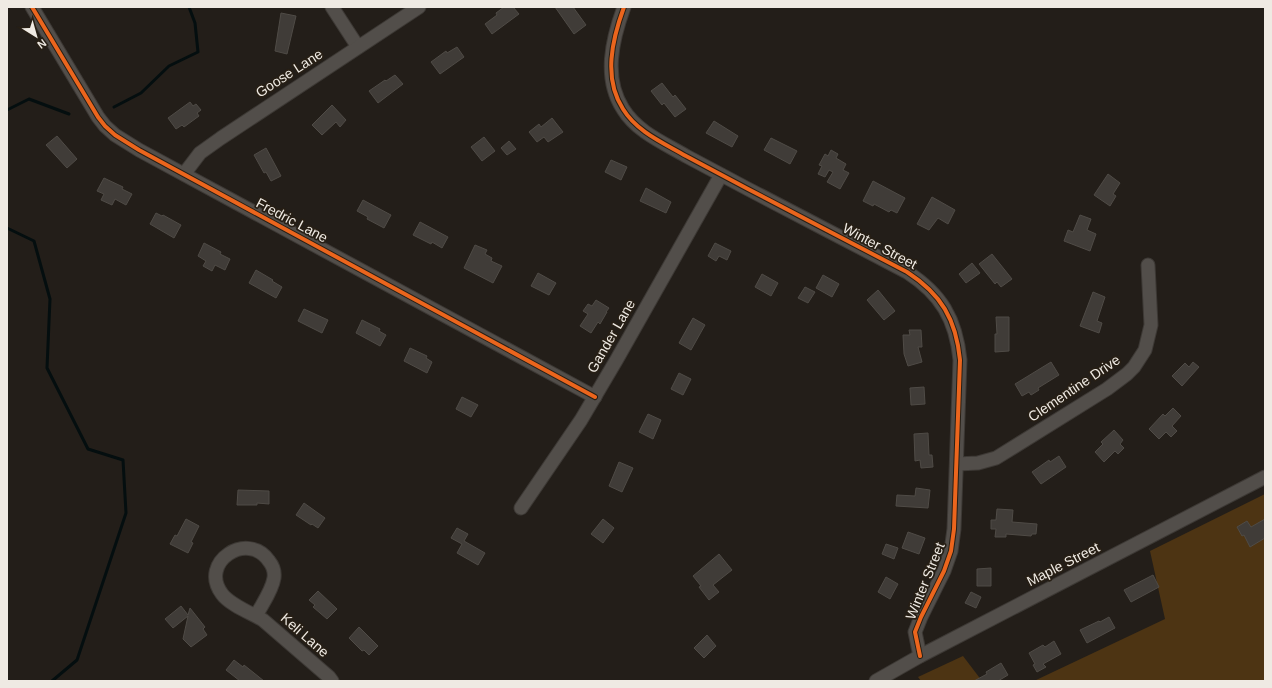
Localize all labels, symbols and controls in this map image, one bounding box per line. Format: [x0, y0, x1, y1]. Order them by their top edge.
north arrow [16, 16, 56, 56]
text: N [35, 37, 49, 51]
street label: Goose Lane [253, 45, 326, 100]
street label: Fredric Lane [254, 194, 331, 246]
street label: Winter Street [840, 220, 920, 272]
street label: Gander Lane [584, 296, 638, 375]
street label: Clementine Drive [1025, 351, 1123, 425]
street label: Maple Street [1024, 539, 1102, 589]
street label: Winter Street [902, 540, 948, 622]
street label: Keli Lane [278, 610, 332, 660]

